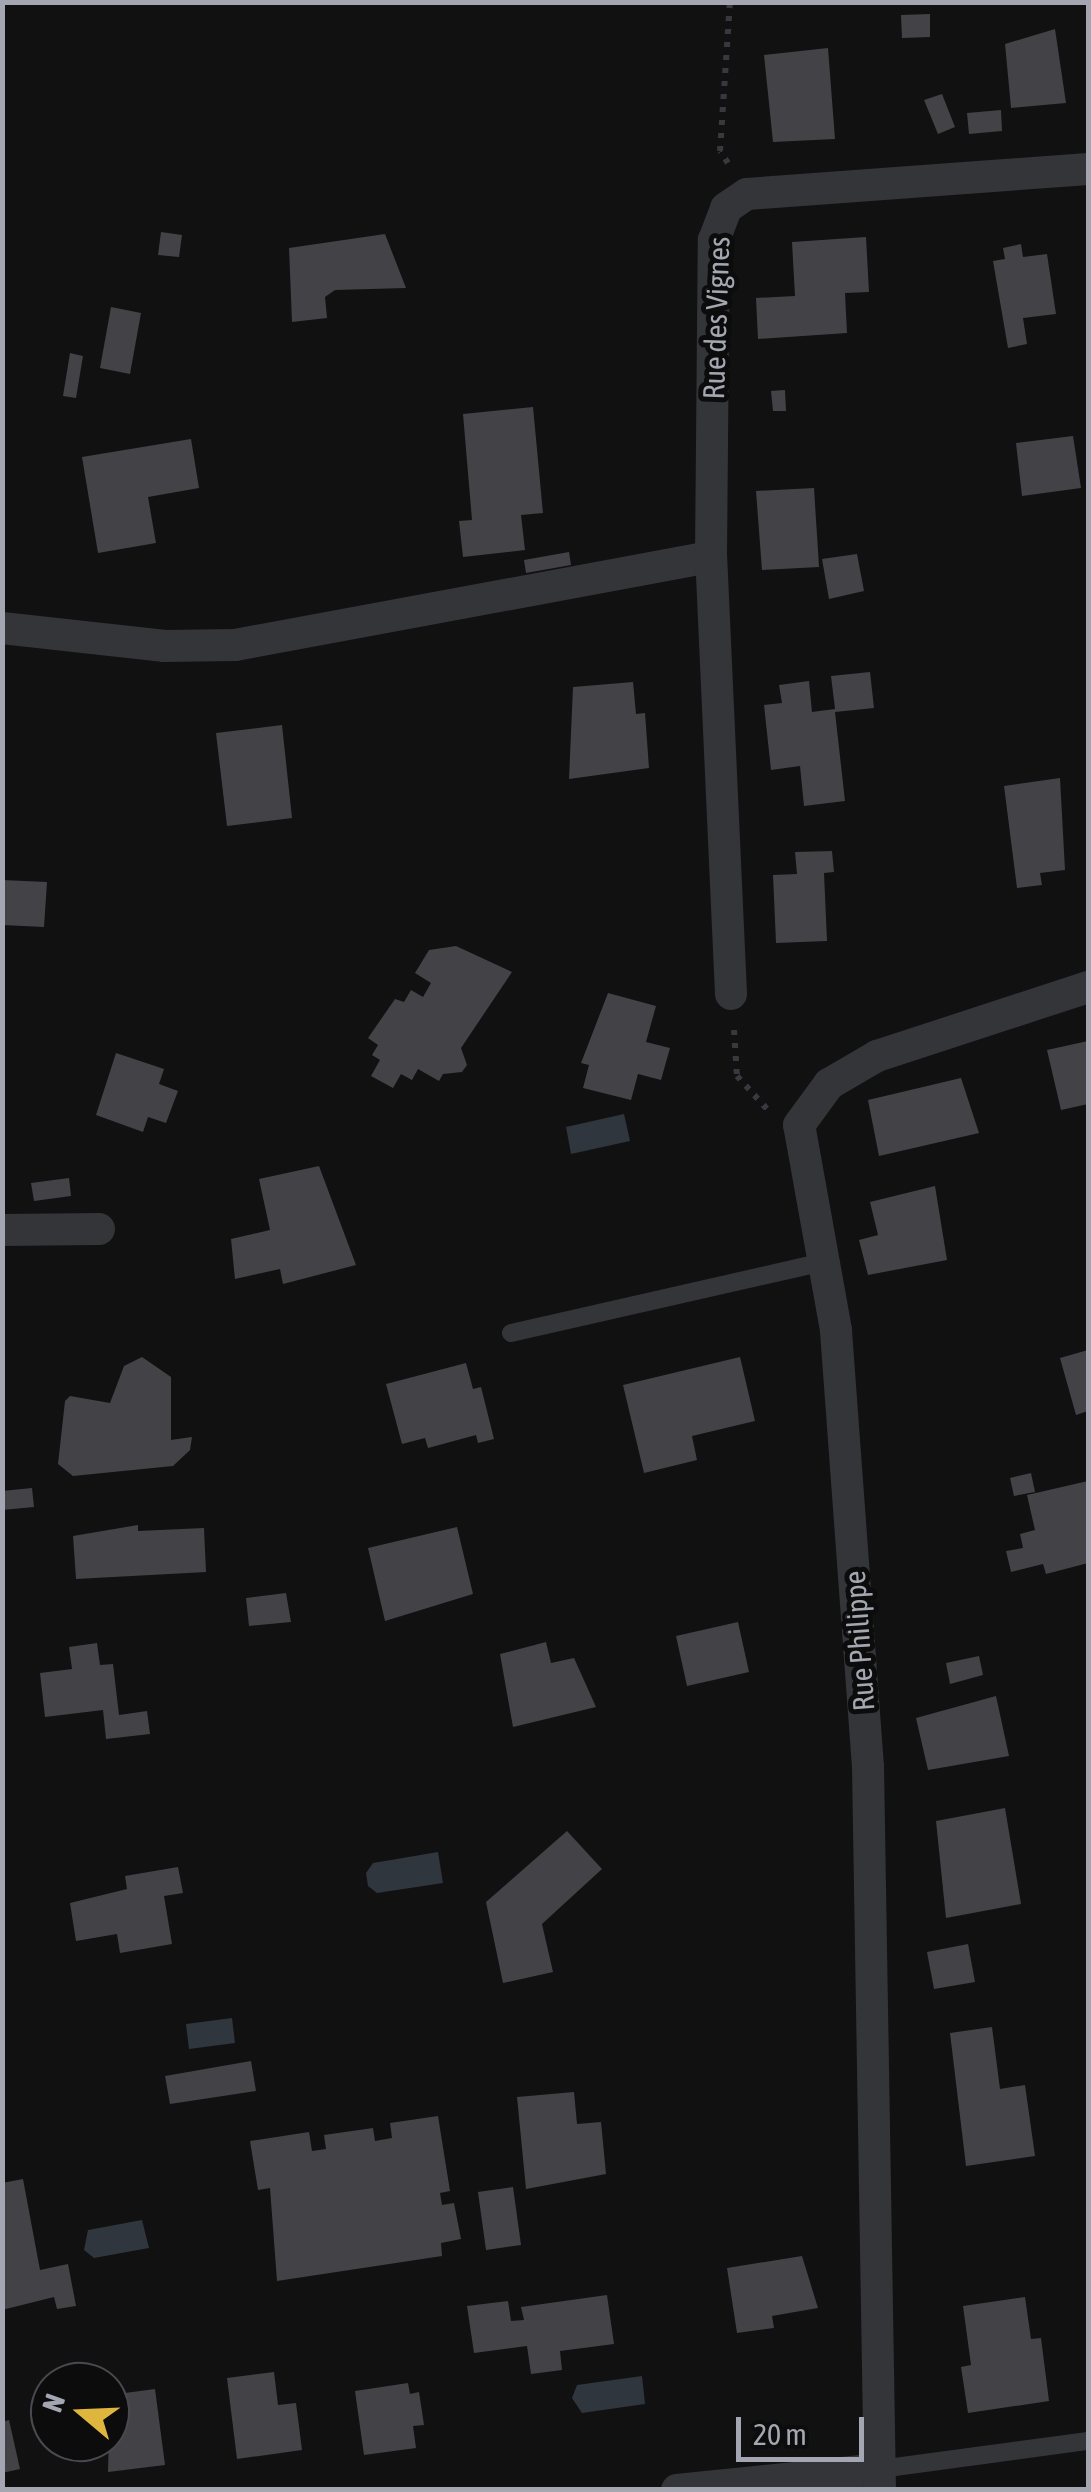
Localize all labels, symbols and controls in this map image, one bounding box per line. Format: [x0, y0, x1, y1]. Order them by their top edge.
street label: Rue des Vignes [695, 236, 737, 400]
street label: Rue Philippe [836, 1570, 882, 1712]
north arrow [30, 2362, 130, 2462]
text: N [36, 2390, 71, 2416]
scale bar [741, 2397, 868, 2459]
text: 20 m [753, 2417, 807, 2451]

